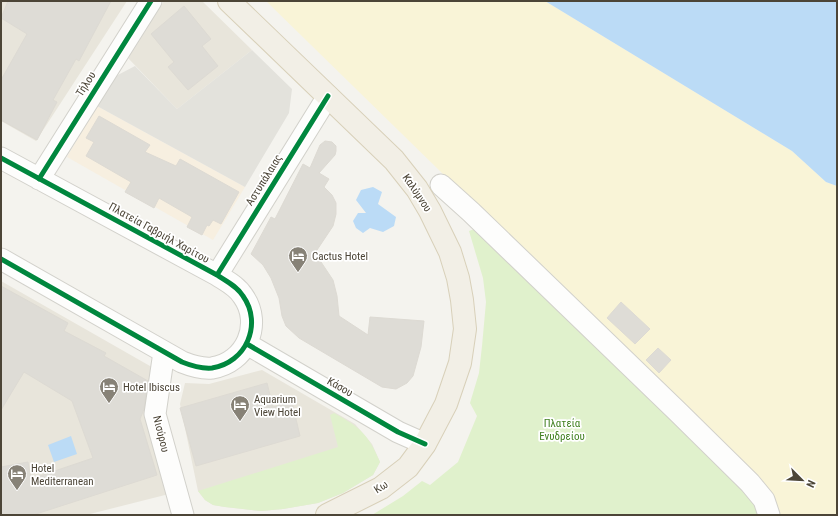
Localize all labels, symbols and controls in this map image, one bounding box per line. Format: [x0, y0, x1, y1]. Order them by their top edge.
street label: Τήλου [73, 69, 99, 99]
street label: Αστυπάλαιας [243, 152, 285, 208]
street label: Καλύμνου [400, 172, 434, 214]
street label: Πλατεία Γαβριήλ Χαρίτου [107, 200, 211, 266]
hotel icon: Cactus Hotel [287, 245, 309, 273]
place label: Cactus Hotel [312, 250, 368, 263]
street label: Κάσου [325, 374, 355, 400]
hotel icon: Hotel Ibiscus [98, 376, 120, 404]
place label: Hotel Ibiscus [123, 381, 180, 394]
place label: Aquarium View Hotel [254, 393, 301, 419]
hotel icon: Aquarium View Hotel [229, 394, 251, 422]
street label: Νισύρου [150, 414, 172, 454]
park label: Πλατεία Ενυδρείου [539, 417, 585, 443]
north arrow [782, 460, 822, 500]
place label: Hotel Mediterranean [31, 462, 94, 488]
hotel icon: Hotel Mediterranean [6, 463, 28, 491]
street label: Κω [372, 478, 390, 496]
text: N [803, 478, 818, 490]

